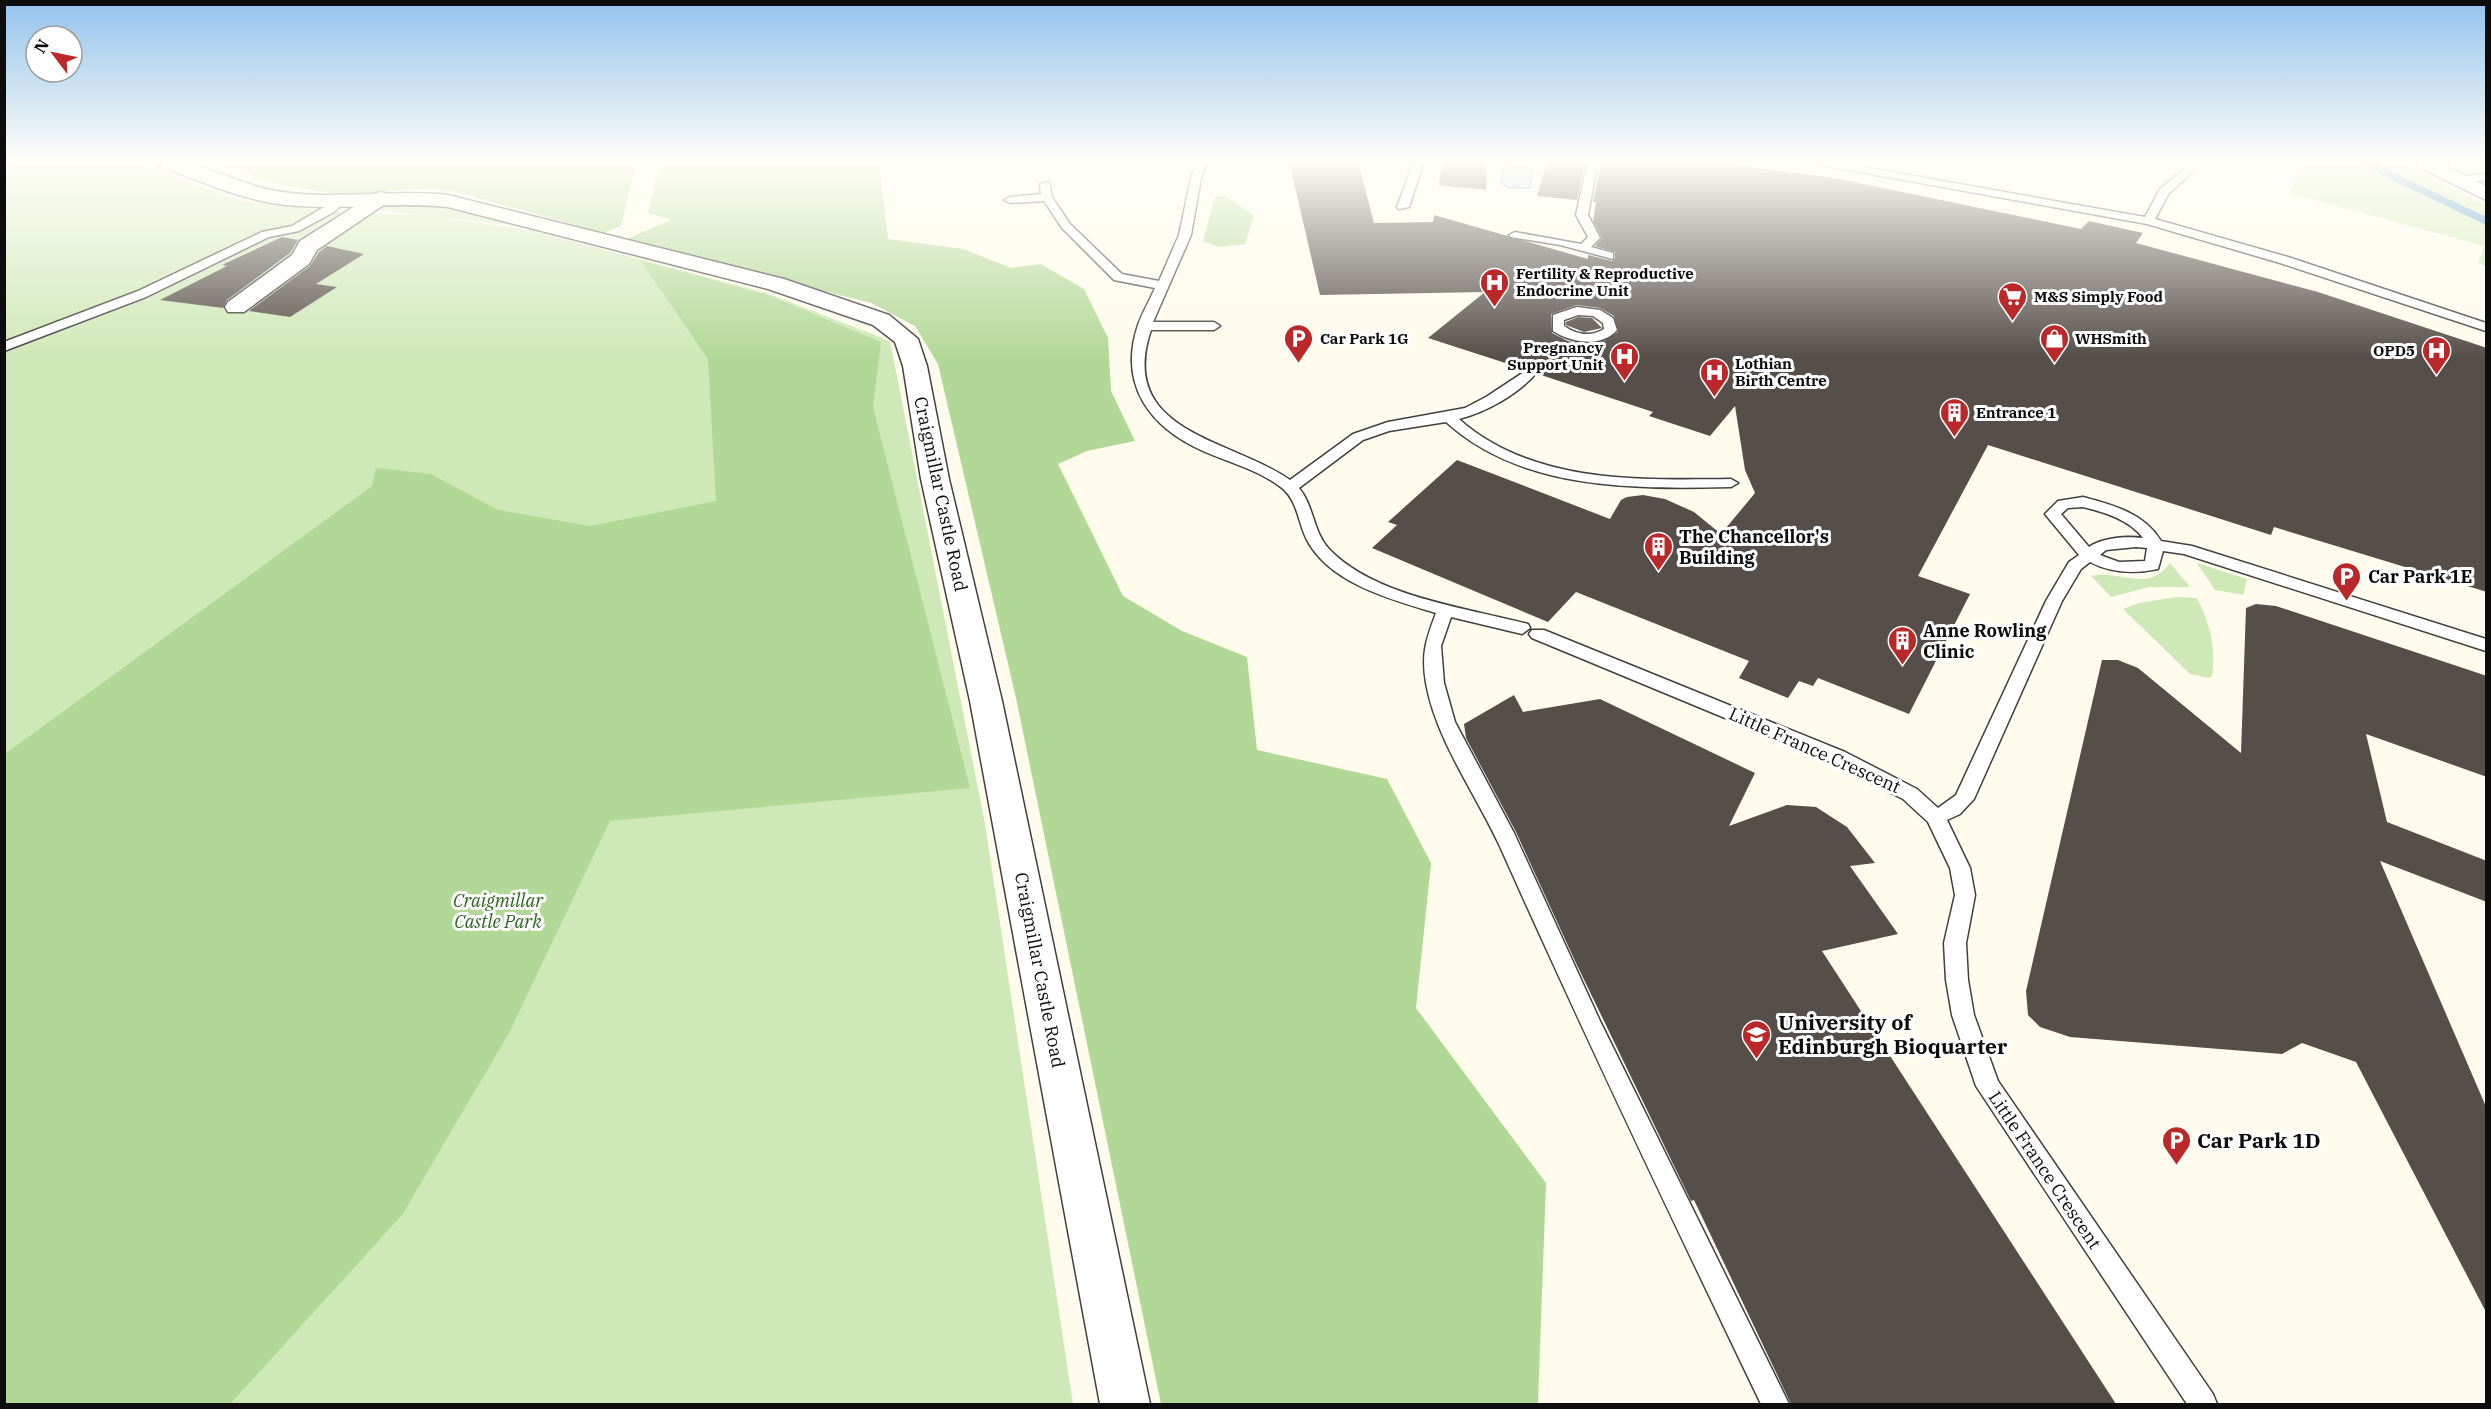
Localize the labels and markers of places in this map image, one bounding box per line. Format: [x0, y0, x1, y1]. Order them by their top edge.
place label: Fertility & Reproductive Endocrine Unit [1516, 264, 1694, 300]
hospital icon: Fertility & Reproductive Endocrine Unit [1479, 266, 1511, 308]
supermarket icon: M&S Simply Food [1997, 280, 2029, 322]
place label: M&S Simply Food [2034, 287, 2164, 306]
parking icon: Car Park 1G [1283, 322, 1315, 364]
shop icon: WHSmith [2038, 322, 2070, 364]
place label: Car Park 1G [1320, 329, 1409, 348]
place label: WHSmith [2075, 329, 2147, 348]
hospital icon: OPD5 [2420, 334, 2452, 376]
place label: Pregnancy Support Unit [1507, 338, 1603, 374]
hospital icon: Pregnancy Support Unit [1608, 340, 1640, 382]
place label: OPD5 [2373, 341, 2415, 360]
place label: Lothian Birth Centre [1735, 354, 1827, 390]
hospital icon: Lothian Birth Centre [1698, 356, 1730, 398]
building icon: Entrance 1 [1939, 396, 1971, 438]
place label: Entrance 1 [1976, 403, 2056, 422]
place label: The Chancellor's Building [1679, 525, 1829, 569]
building icon: The Chancellor's Building [1642, 530, 1674, 572]
parking icon: Car Park 1E [2331, 560, 2363, 602]
place label: Car Park 1E [2368, 565, 2472, 588]
place label: Anne Rowling Clinic [1923, 619, 2047, 663]
building icon: Anne Rowling Clinic [1886, 624, 1918, 666]
place label: University of Edinburgh Bioquarter [1778, 1008, 2008, 1060]
school or university icon: University of Edinburgh Bioquarter [1741, 1018, 1773, 1060]
parking icon: Car Park 1D [2160, 1124, 2192, 1166]
place label: Car Park 1D [2197, 1126, 2321, 1154]

